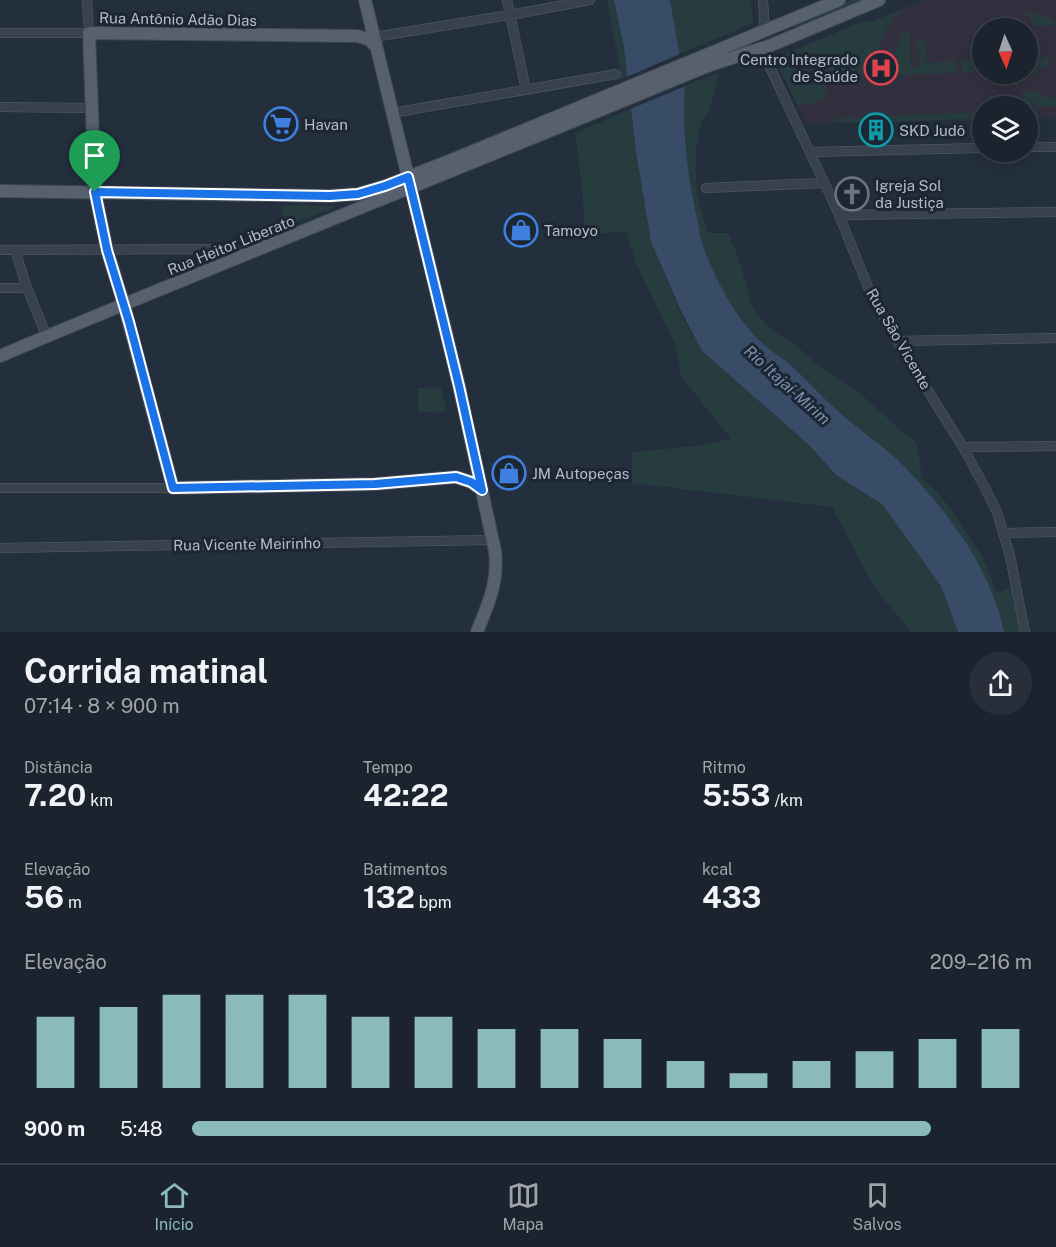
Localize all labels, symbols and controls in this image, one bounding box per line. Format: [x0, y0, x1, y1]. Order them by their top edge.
street label: Rua Antônio Adão Dias [99, 9, 257, 29]
north arrow [972, 18, 1038, 84]
map controls [972, 18, 1038, 162]
hospital icon: Centro Integrado de Saúde [863, 50, 899, 86]
place label: Centro Integrado de Saúde [740, 51, 858, 85]
button: layers [972, 96, 1038, 162]
supermarket icon: Havan [263, 106, 299, 142]
building icon: SKD Judô [858, 112, 894, 148]
place label: Havan [304, 116, 348, 133]
place label: SKD Judô [899, 122, 965, 139]
pin [69, 130, 120, 192]
icon: arrive [78, 139, 111, 172]
church icon: Igreja Sol da Justiça [834, 176, 870, 212]
place label: Igreja Sol da Justiça [875, 177, 944, 211]
street label: Rua Heitor Liberato [165, 212, 297, 278]
shop icon: Tamoyo [503, 212, 539, 248]
place label: Tamoyo [544, 222, 598, 239]
street label: Rua São Vicente [863, 286, 935, 392]
water label: Rio Itajaí-Mirim [740, 341, 834, 429]
shop icon: JM Autopeças [491, 455, 527, 491]
place label: JM Autopeças [532, 465, 629, 482]
street label: Rua Vicente Meirinho [173, 534, 321, 554]
text: Corrida matinal [24, 652, 268, 690]
button: share [969, 652, 1032, 715]
text: 07:14 · 8 × 900 m [24, 694, 180, 718]
text: Distância [24, 758, 93, 777]
text: Tempo [363, 758, 413, 777]
text: Ritmo [702, 758, 746, 777]
text: 7.20 [24, 777, 86, 813]
text: 42:22 [363, 777, 449, 813]
text: 5:53 [702, 777, 771, 813]
text: km [86, 791, 113, 810]
text: /km [771, 791, 803, 810]
text: Elevação [24, 860, 90, 879]
text: Batimentos [363, 860, 447, 879]
text: kcal [702, 860, 733, 879]
text: 56 [24, 879, 64, 915]
text: 132 [363, 879, 415, 915]
text: 433 [702, 879, 762, 915]
text: m [64, 893, 82, 912]
text: bpm [415, 893, 452, 912]
text: Elevação [24, 950, 107, 974]
text: 209–216 m [930, 950, 1032, 974]
text: 900 m [24, 1117, 85, 1141]
text: 5:48 [120, 1117, 163, 1141]
tab: Início [154, 1179, 194, 1234]
tab: Mapa [502, 1179, 544, 1234]
tab: Salvos [853, 1179, 902, 1234]

